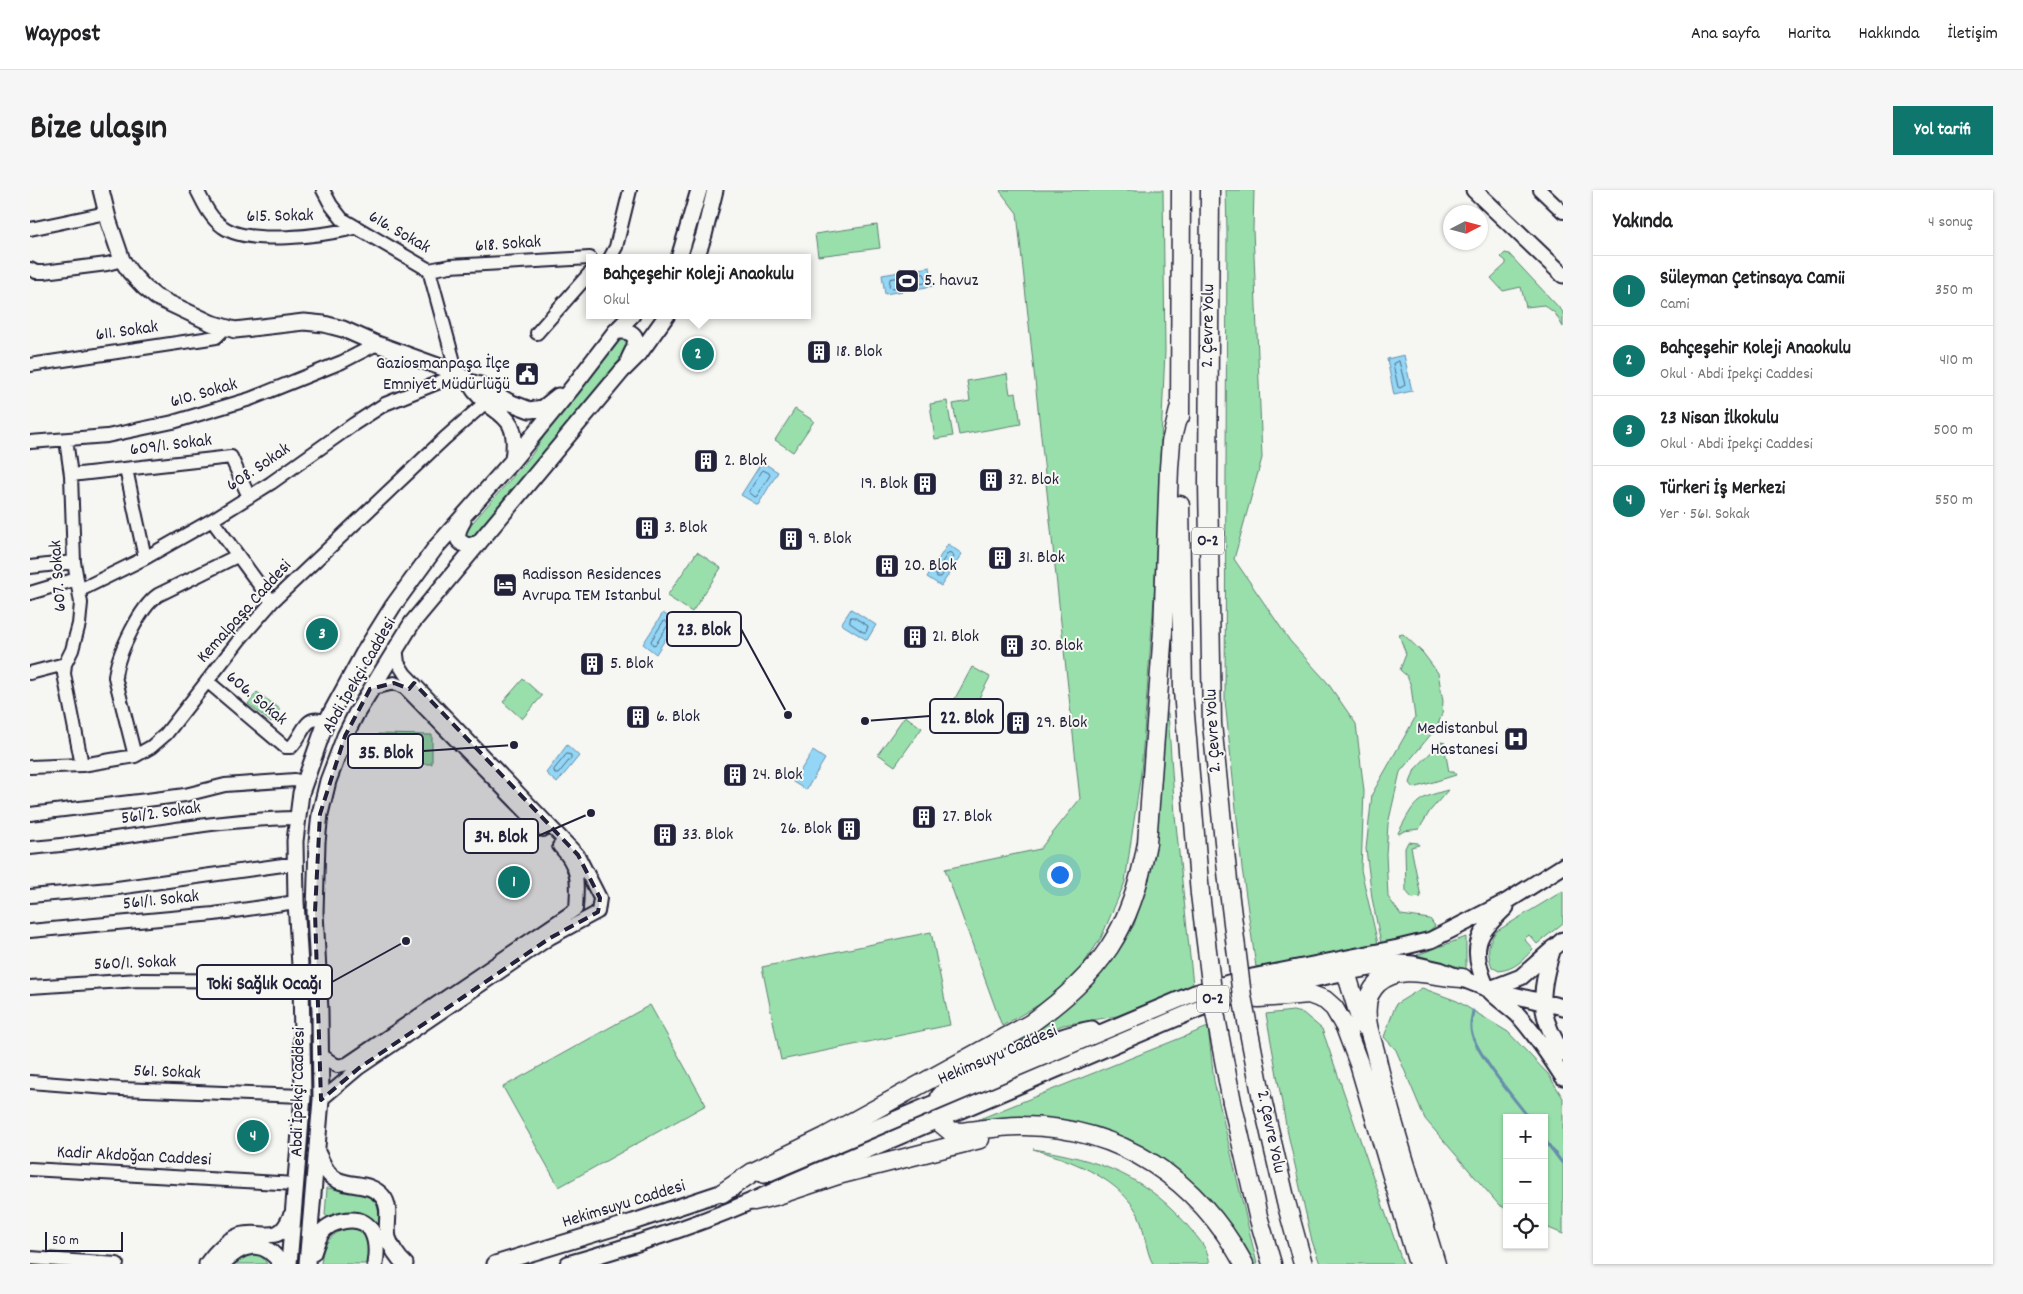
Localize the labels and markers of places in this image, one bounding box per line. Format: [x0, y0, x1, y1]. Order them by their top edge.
sports icon: 5. havuz [894, 268, 920, 294]
place label: 5. havuz [924, 269, 978, 294]
pin: 2 [682, 335, 714, 373]
building icon: 18. Blok [806, 339, 832, 365]
place label: 18. Blok [836, 340, 882, 365]
place label: Gaziosmanpaşa İlçe Emniyet Müdürlüğü [376, 352, 510, 398]
public building icon: Gaziosmanpaşa İlçe Emniyet Müdürlüğü [514, 361, 540, 387]
building icon: 2. Blok [693, 448, 719, 474]
place label: 2. Blok [724, 449, 767, 474]
building icon: 32. Blok [978, 467, 1004, 493]
place label: 32. Blok [1008, 468, 1059, 493]
building icon: 19. Blok [912, 471, 938, 497]
place label: 19. Blok [860, 472, 908, 497]
building icon: 3. Blok [634, 515, 660, 541]
place label: 3. Blok [664, 516, 707, 541]
building icon: 9. Blok [778, 526, 804, 552]
place label: 9. Blok [808, 527, 852, 552]
building icon: 31. Blok [987, 545, 1013, 571]
place label: 31. Blok [1018, 546, 1065, 571]
building icon: 20. Blok [874, 553, 900, 579]
place label: 20. Blok [904, 554, 957, 579]
place label: Radisson Residences Avrupa TEM Istanbul [522, 563, 662, 609]
hotel icon: Radisson Residences Avrupa TEM Istanbul [492, 572, 518, 598]
callout: 23. Blok [667, 612, 741, 646]
pin: 3 [306, 615, 338, 653]
building icon: 21. Blok [902, 624, 928, 650]
place label: 21. Blok [932, 625, 979, 650]
building icon: 30. Blok [999, 633, 1025, 659]
place label: 30. Blok [1030, 634, 1083, 659]
building icon: 5. Blok [579, 651, 605, 677]
place label: 5. Blok [610, 652, 654, 677]
callout: 22. Blok [930, 699, 1003, 733]
building icon: 6. Blok [625, 704, 651, 730]
place label: 6. Blok [656, 705, 700, 730]
building icon: 29. Blok [1005, 710, 1031, 736]
place label: 29. Blok [1036, 711, 1087, 736]
place label: Medistanbul Hastanesi [1417, 717, 1499, 763]
hospital icon: Medistanbul Hastanesi [1503, 726, 1529, 752]
callout: 35. Blok [348, 734, 423, 768]
building icon: 24. Blok [722, 762, 748, 788]
place label: 24. Blok [752, 763, 803, 788]
building icon: 27. Blok [911, 804, 937, 830]
place label: 27. Blok [942, 805, 992, 830]
building icon: 26. Blok [836, 816, 862, 842]
place label: 26. Blok [780, 817, 832, 842]
callout: 34. Blok [464, 819, 538, 853]
building icon: 33. Blok [652, 822, 678, 848]
place label: 33. Blok [682, 823, 733, 848]
pin: 1 [498, 863, 530, 901]
callout: Toki Sağlık Ocağı [197, 965, 332, 999]
pin: 4 [237, 1117, 269, 1155]

